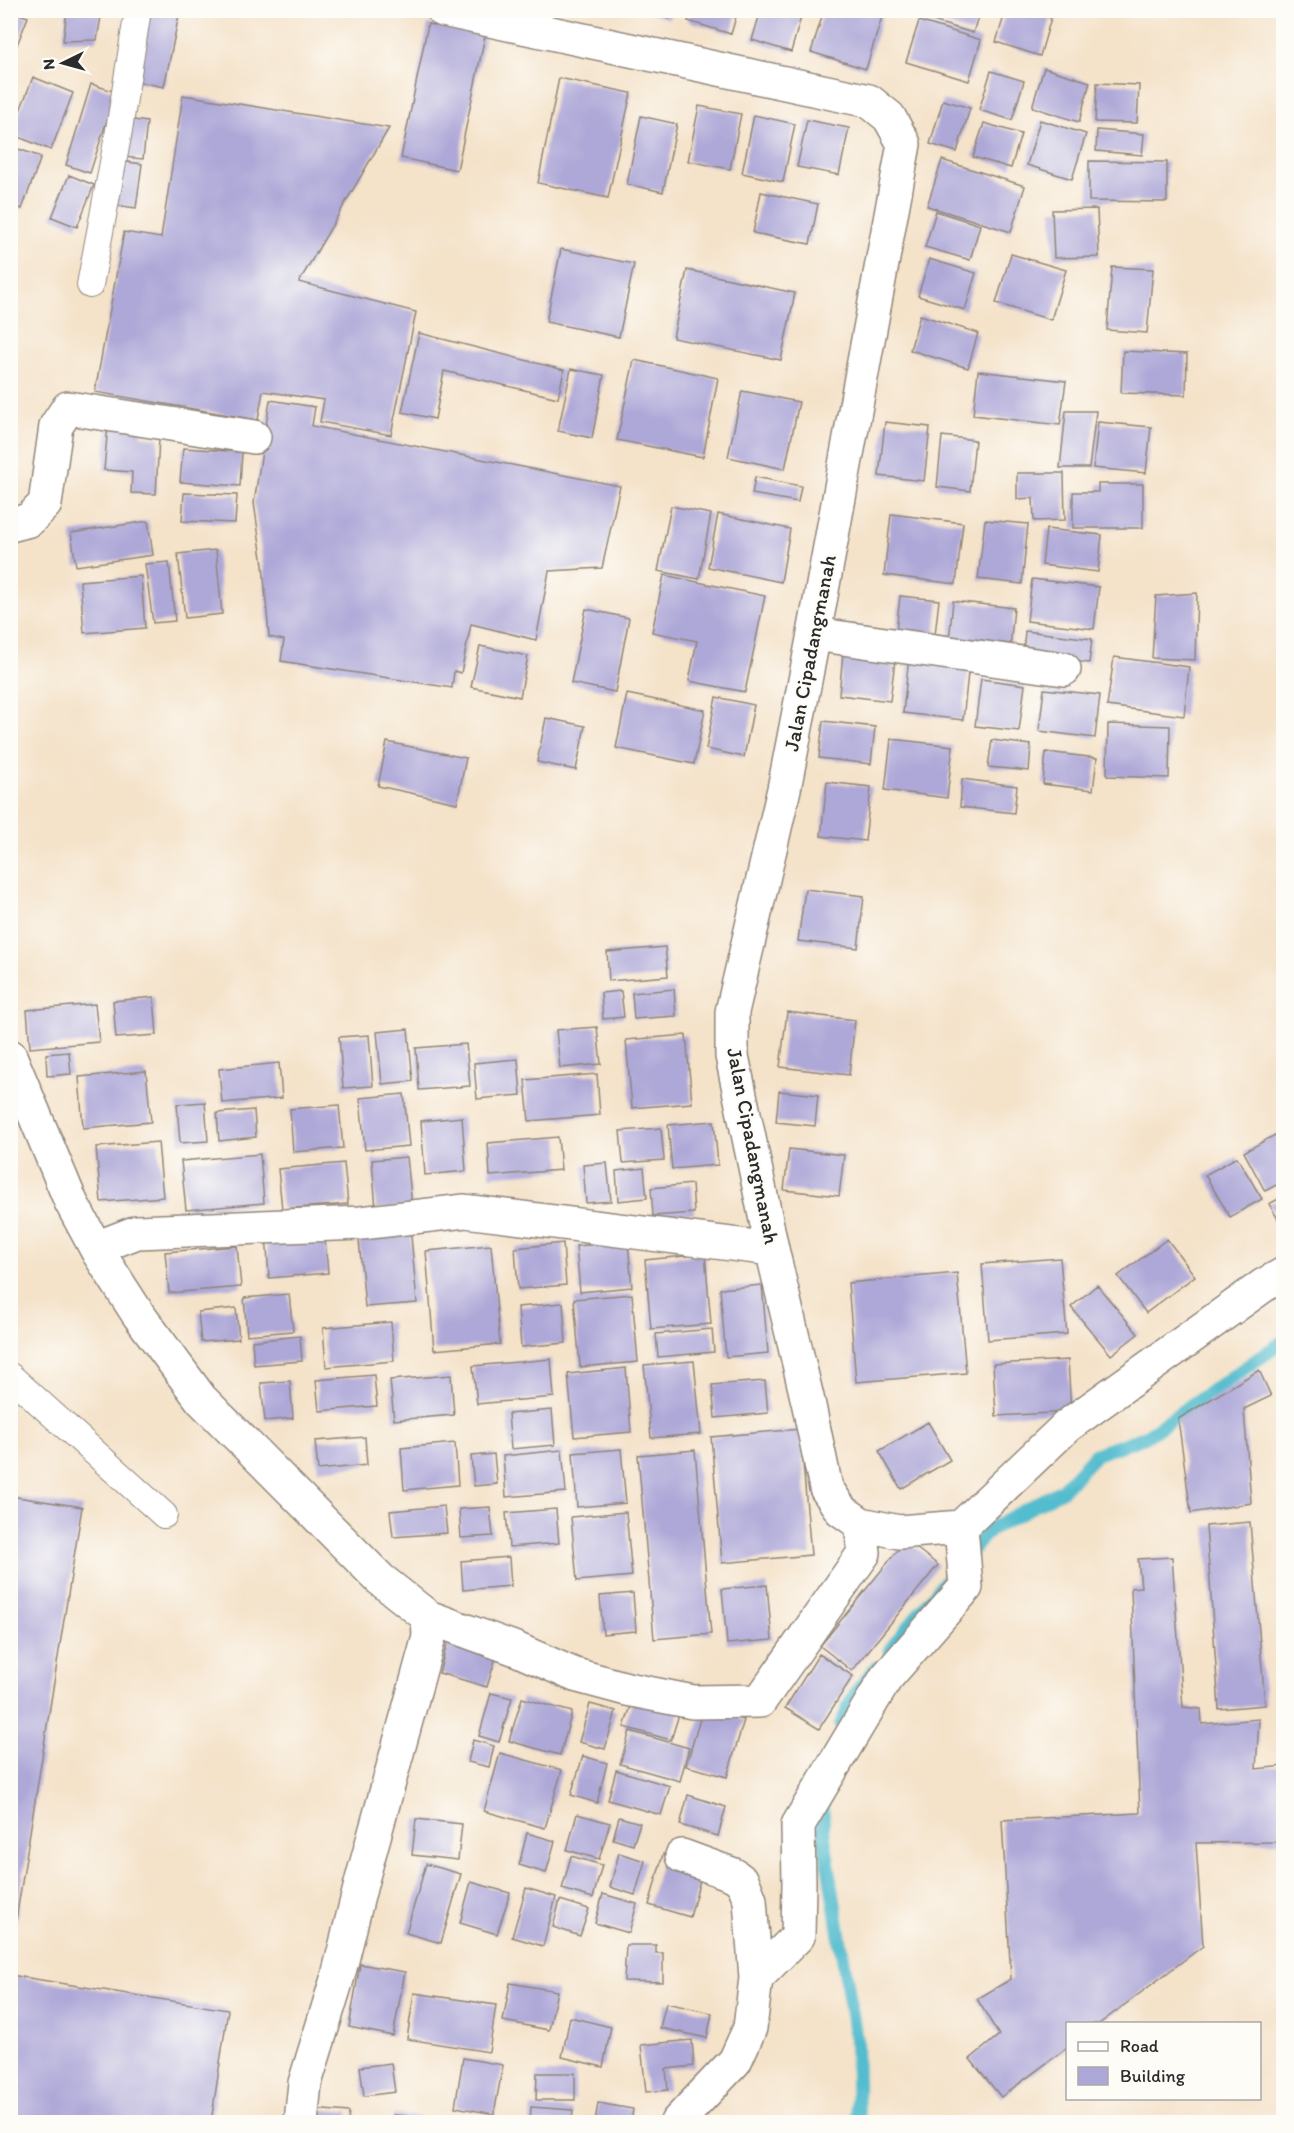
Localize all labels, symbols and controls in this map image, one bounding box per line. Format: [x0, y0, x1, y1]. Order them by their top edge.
north arrow [33, 33, 93, 93]
text: N [39, 58, 58, 70]
street label: Jalan Cipadangmanah [778, 553, 841, 753]
street label: Jalan Cipadangmanah [722, 1046, 785, 1246]
legend [1066, 2022, 1261, 2100]
text: Road [1120, 2035, 1159, 2057]
text: Building [1120, 2065, 1186, 2087]

